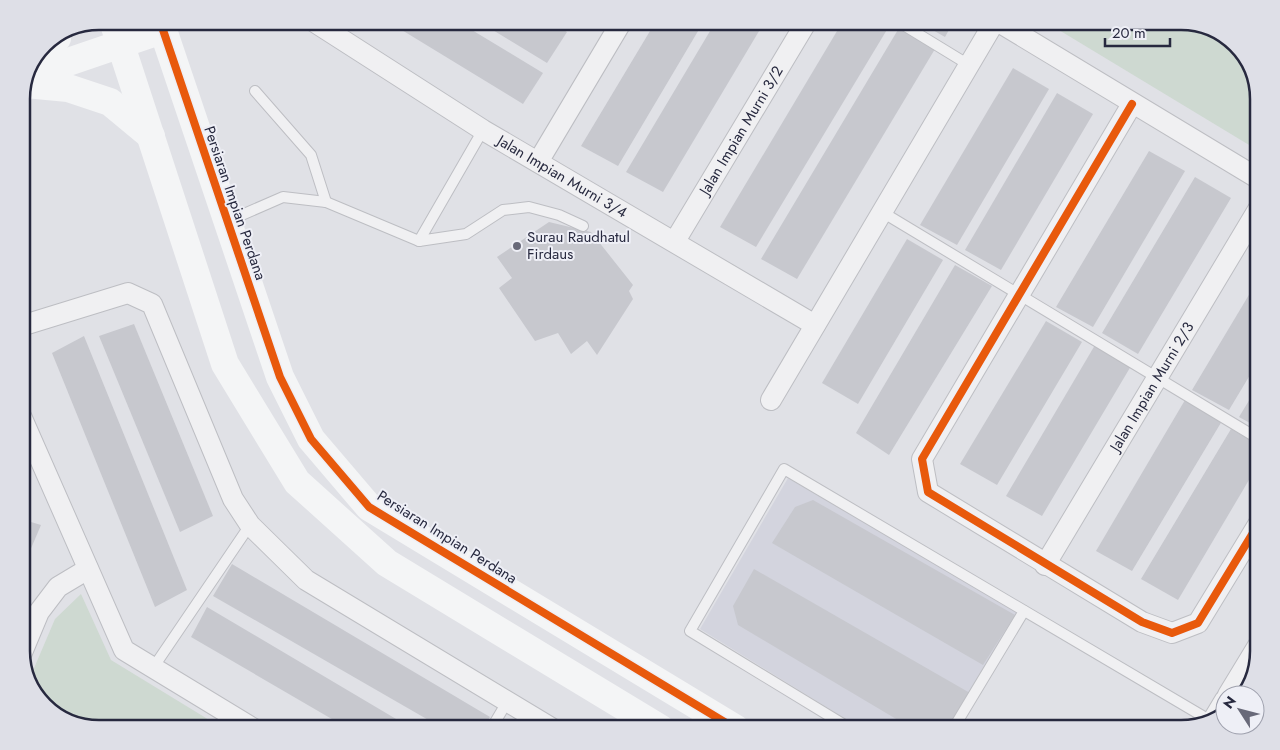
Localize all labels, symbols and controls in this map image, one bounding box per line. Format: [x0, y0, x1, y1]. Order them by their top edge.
scale bar [1105, 15, 1170, 47]
text: 20 m [1112, 22, 1146, 44]
street label: Jalan Impian Murni 3/2 [693, 62, 789, 201]
street label: Persiaran Impian Perdana [198, 123, 272, 283]
street label: Jalan Impian Murni 3/4 [492, 129, 632, 224]
place label: Surau Raudhatul Firdaus [527, 226, 630, 265]
marker: Surau Raudhatul Firdaus [511, 240, 523, 252]
street label: Jalan Impian Murni 2/3 [1104, 318, 1199, 457]
street label: Persiaran Impian Perdana [373, 485, 521, 589]
north arrow [1215, 685, 1265, 735]
text: N [1218, 692, 1241, 713]

